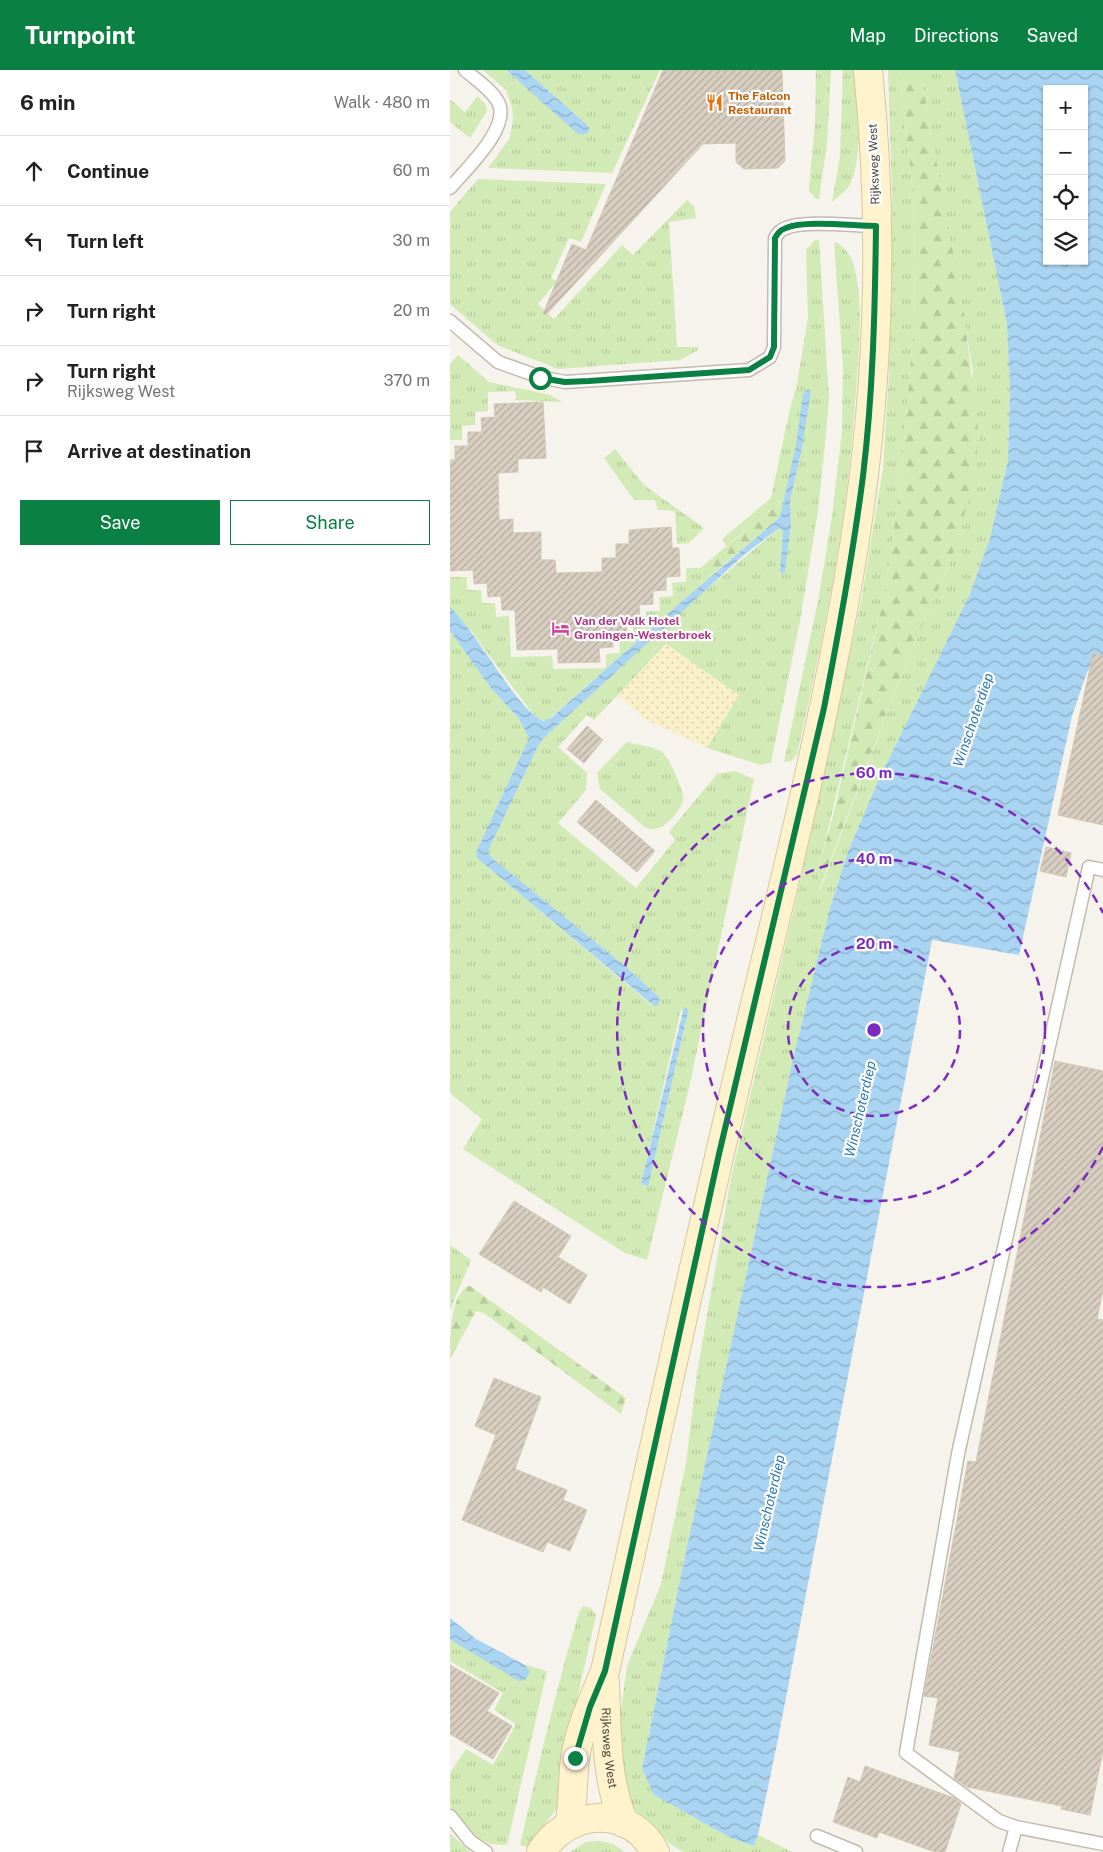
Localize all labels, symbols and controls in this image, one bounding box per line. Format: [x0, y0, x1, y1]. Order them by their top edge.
text: Turnpoint [25, 21, 135, 49]
text: Map [849, 25, 886, 46]
text: Directions [914, 25, 999, 46]
text: Saved [1027, 25, 1078, 46]
map controls [1043, 85, 1088, 265]
button: + [1043, 85, 1088, 130]
place label: The Falcon Restaurant [728, 89, 792, 117]
text: 6 min [20, 90, 76, 115]
text: Walk · 480 m [334, 93, 430, 112]
restaurant icon: The Falcon Restaurant [704, 93, 724, 113]
street label: Rijksweg West [866, 123, 882, 205]
button: − [1043, 130, 1088, 175]
icon: ahead [20, 157, 48, 185]
text: Continue [67, 160, 149, 182]
text: 60 m [393, 161, 430, 180]
button: locate [1043, 175, 1088, 220]
button: layers [1043, 220, 1088, 265]
icon: left [20, 227, 48, 255]
text: Turn left [67, 230, 144, 252]
text: 30 m [393, 231, 430, 250]
icon: right [20, 297, 48, 325]
text: Turn right [67, 300, 156, 322]
text: 20 m [393, 301, 430, 320]
text: Turn right [67, 360, 156, 382]
icon: right [20, 367, 48, 395]
route start [529, 367, 552, 390]
text: 370 m [383, 371, 430, 390]
text: Rijksweg West [67, 382, 175, 401]
icon: arrive [20, 437, 48, 465]
text: Arrive at destination [67, 440, 251, 462]
button: Save [20, 500, 220, 545]
button: Share [230, 500, 430, 545]
place label: Van der Valk Hotel Groningen-Westerbroek [574, 614, 712, 642]
hotel icon: Van der Valk Hotel Groningen-Westerbroek [550, 618, 570, 638]
water label: Winschoterdiep [949, 671, 997, 769]
text: 60 m [856, 764, 892, 781]
text: 40 m [856, 850, 892, 867]
text: 20 m [856, 935, 892, 952]
centre of rings [865, 1021, 883, 1039]
water label: Winschoterdiep [841, 1059, 879, 1159]
water label: Winschoterdiep [750, 1453, 788, 1553]
street label: Rijksweg West [599, 1707, 620, 1790]
route end [564, 1747, 587, 1770]

